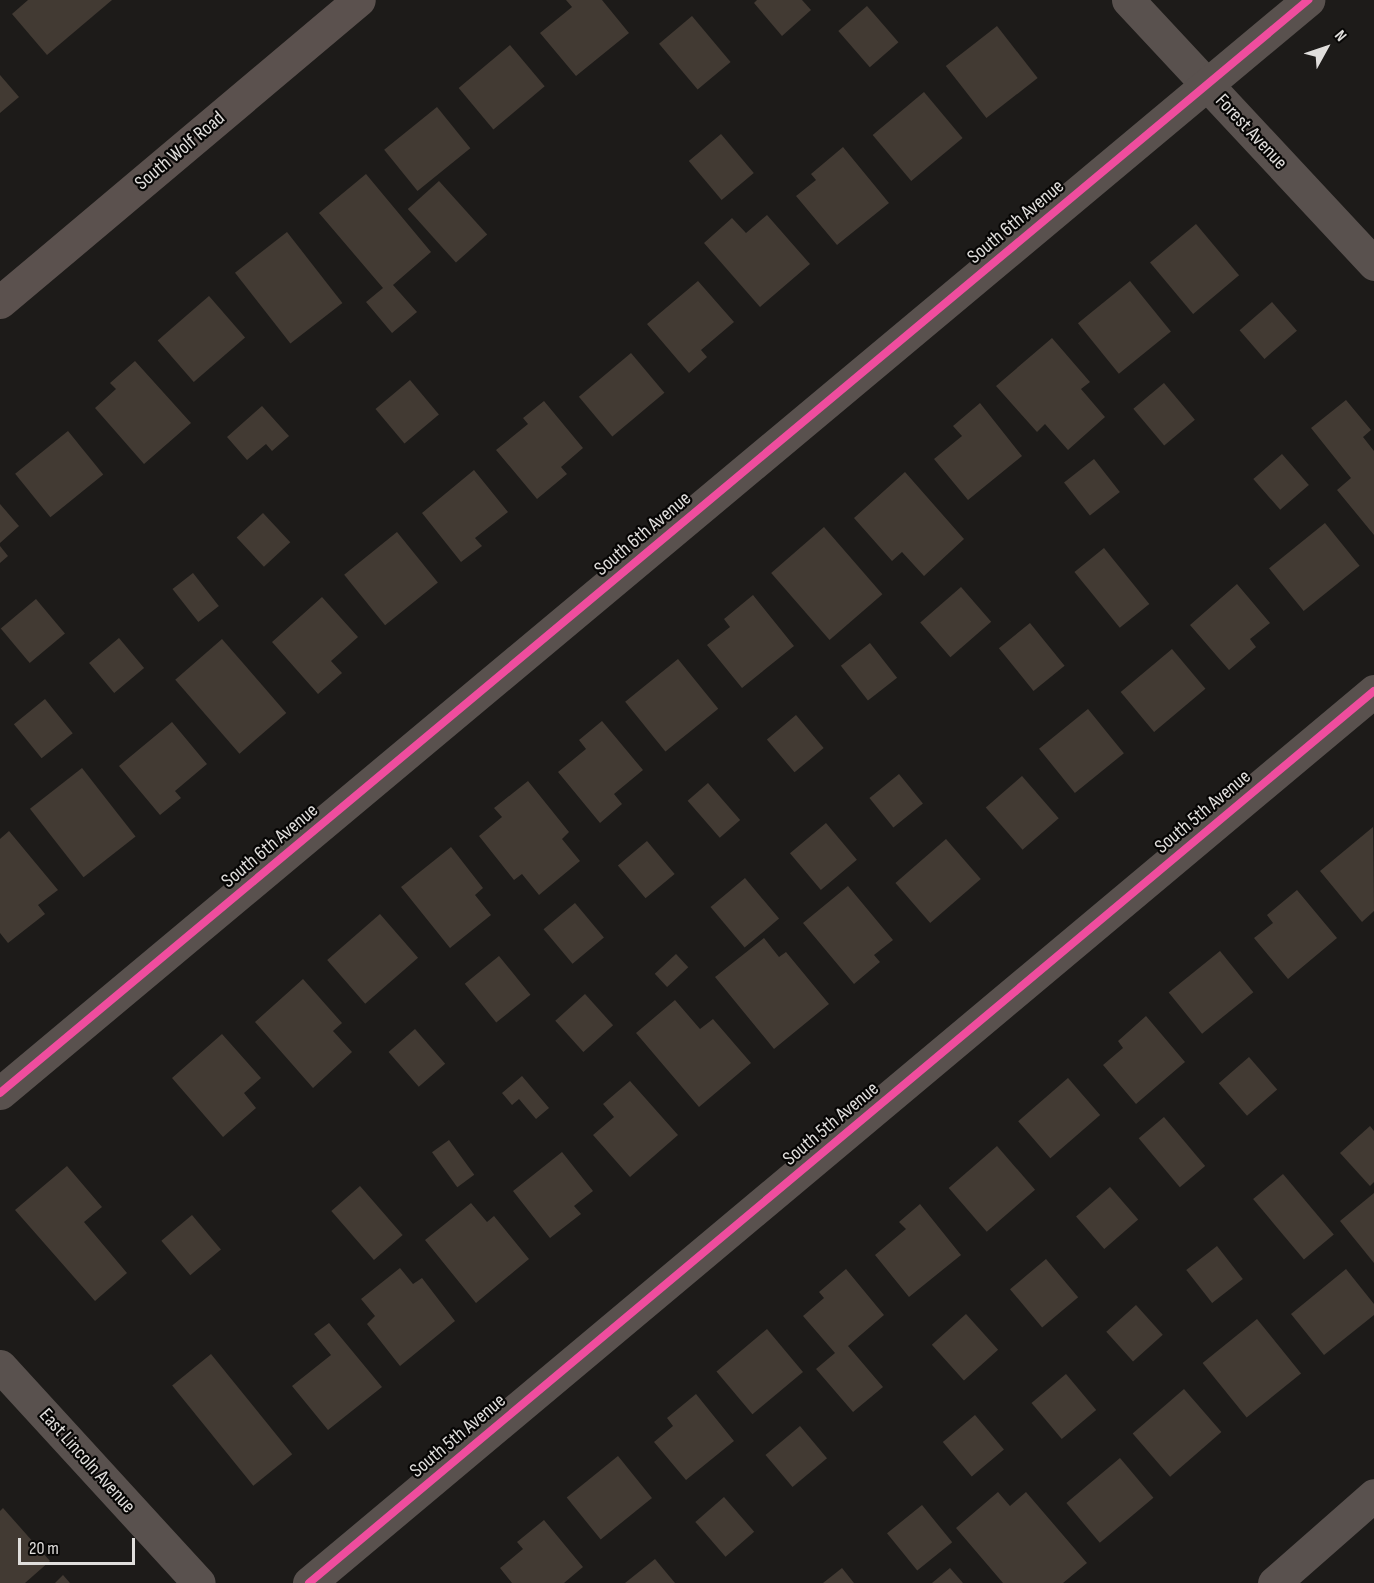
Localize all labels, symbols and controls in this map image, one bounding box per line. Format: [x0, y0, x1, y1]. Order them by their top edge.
north arrow [1296, 18, 1356, 78]
text: N [1330, 27, 1350, 45]
street label: Forest Avenue [1210, 89, 1292, 175]
street label: South Wolf Road [130, 106, 230, 196]
street label: South 6th Avenue [963, 175, 1069, 269]
street label: South 6th Avenue [590, 487, 696, 581]
street label: South 5th Avenue [1150, 765, 1256, 859]
street label: South 6th Avenue [217, 799, 323, 893]
street label: South 5th Avenue [778, 1077, 884, 1171]
street label: South 5th Avenue [405, 1389, 511, 1483]
street label: East Lincoln Avenue [34, 1404, 140, 1518]
scale bar [21, 1526, 138, 1564]
text: 20 m [29, 1538, 59, 1559]

